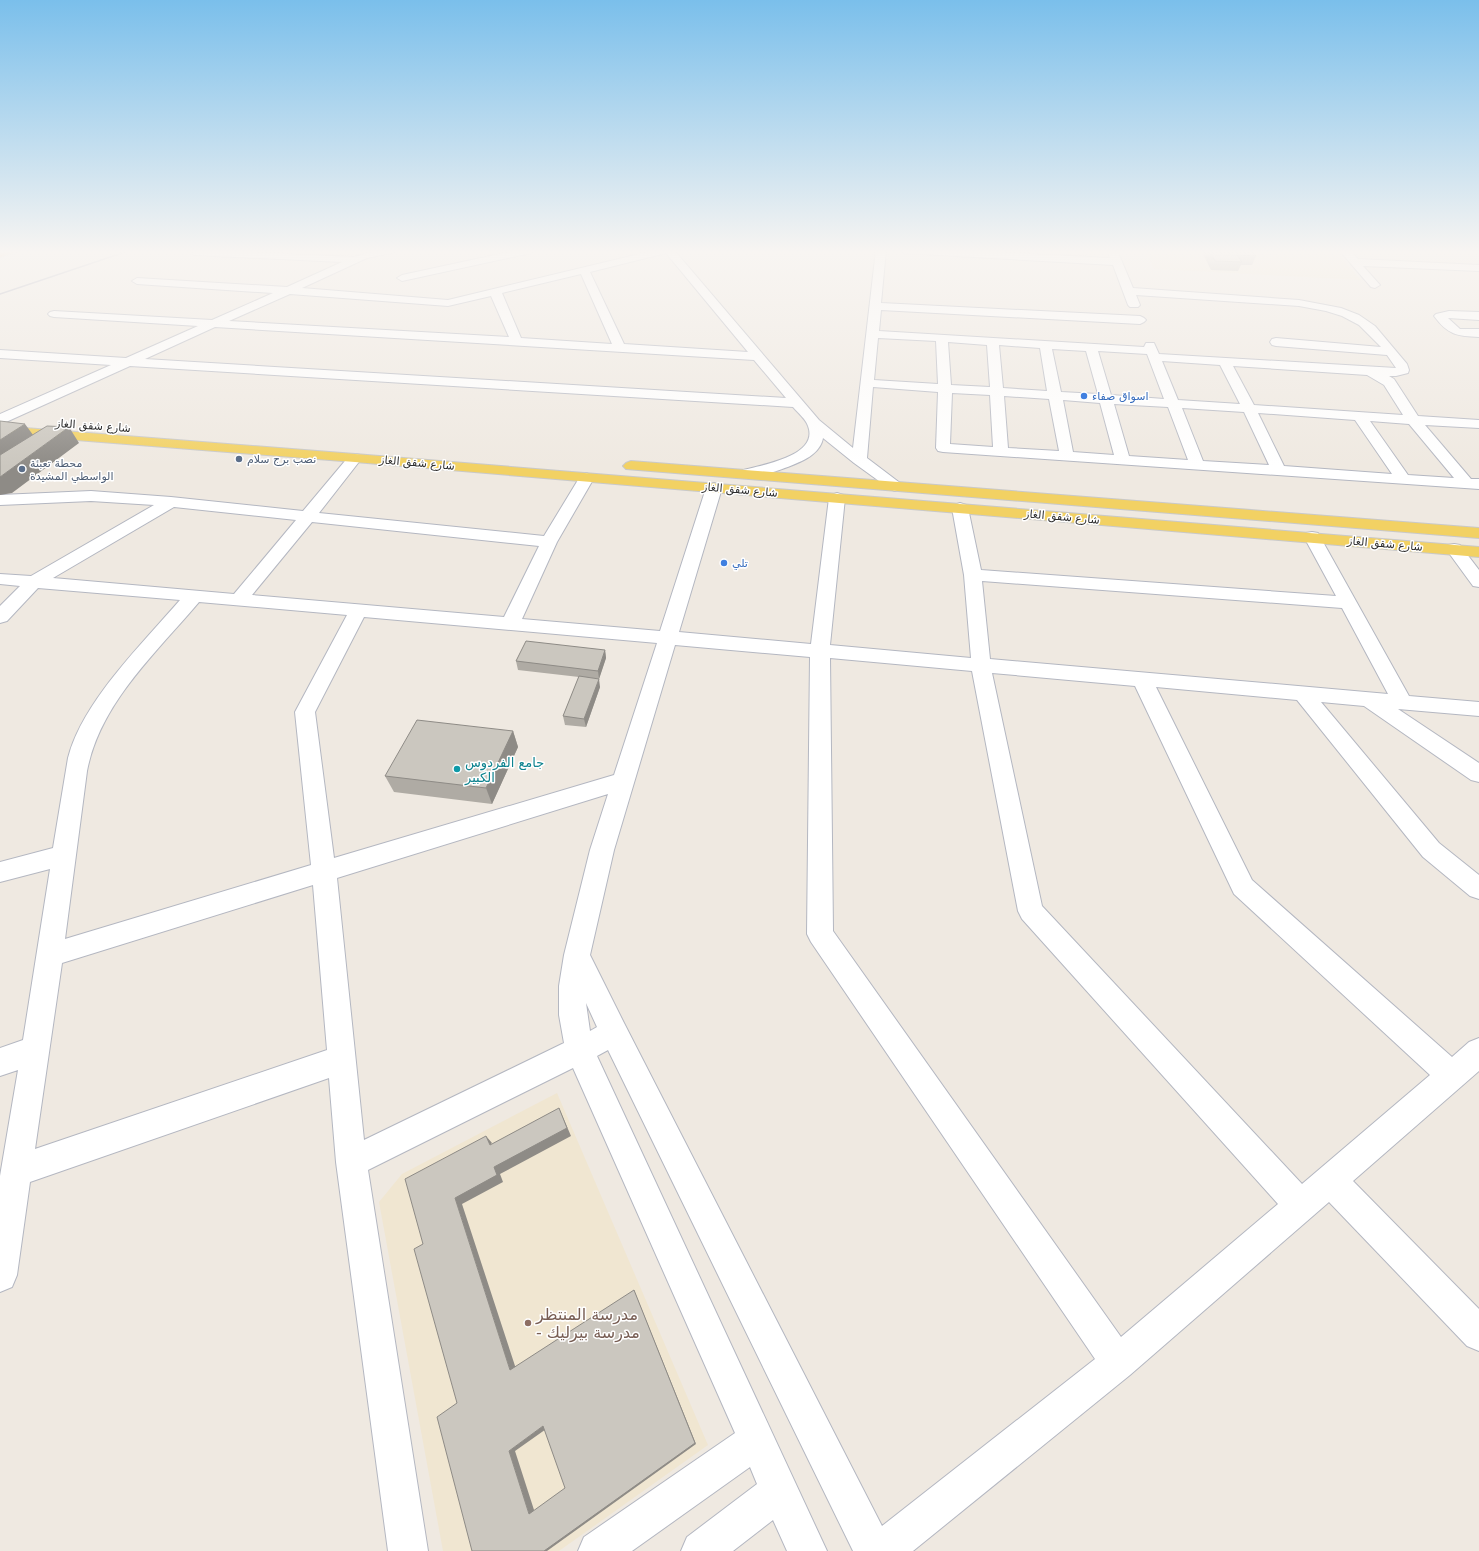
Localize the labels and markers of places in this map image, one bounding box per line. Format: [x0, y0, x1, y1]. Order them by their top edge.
place label: اسواق صفاء [1092, 390, 1148, 403]
marker: اسواق صفاء [1079, 391, 1089, 401]
place label: نصب برج سلام [247, 453, 316, 466]
marker: نصب برج سلام [234, 454, 244, 464]
place label: محطة تعبئة الواسطي المشيدة [30, 457, 114, 483]
marker: محطة تعبئة الواسطي المشيدة [17, 464, 27, 474]
place label: تلي [732, 557, 748, 570]
marker: تلي [719, 558, 729, 568]
place label: جامع الفردوس الكبير [464, 755, 544, 786]
marker: جامع الفردوس الكبير [452, 764, 462, 774]
place label: مدرسة المنتظر - مدرسة بيرليك [535, 1305, 640, 1343]
marker: مدرسة المنتظر - مدرسة بيرليك [523, 1318, 533, 1328]

